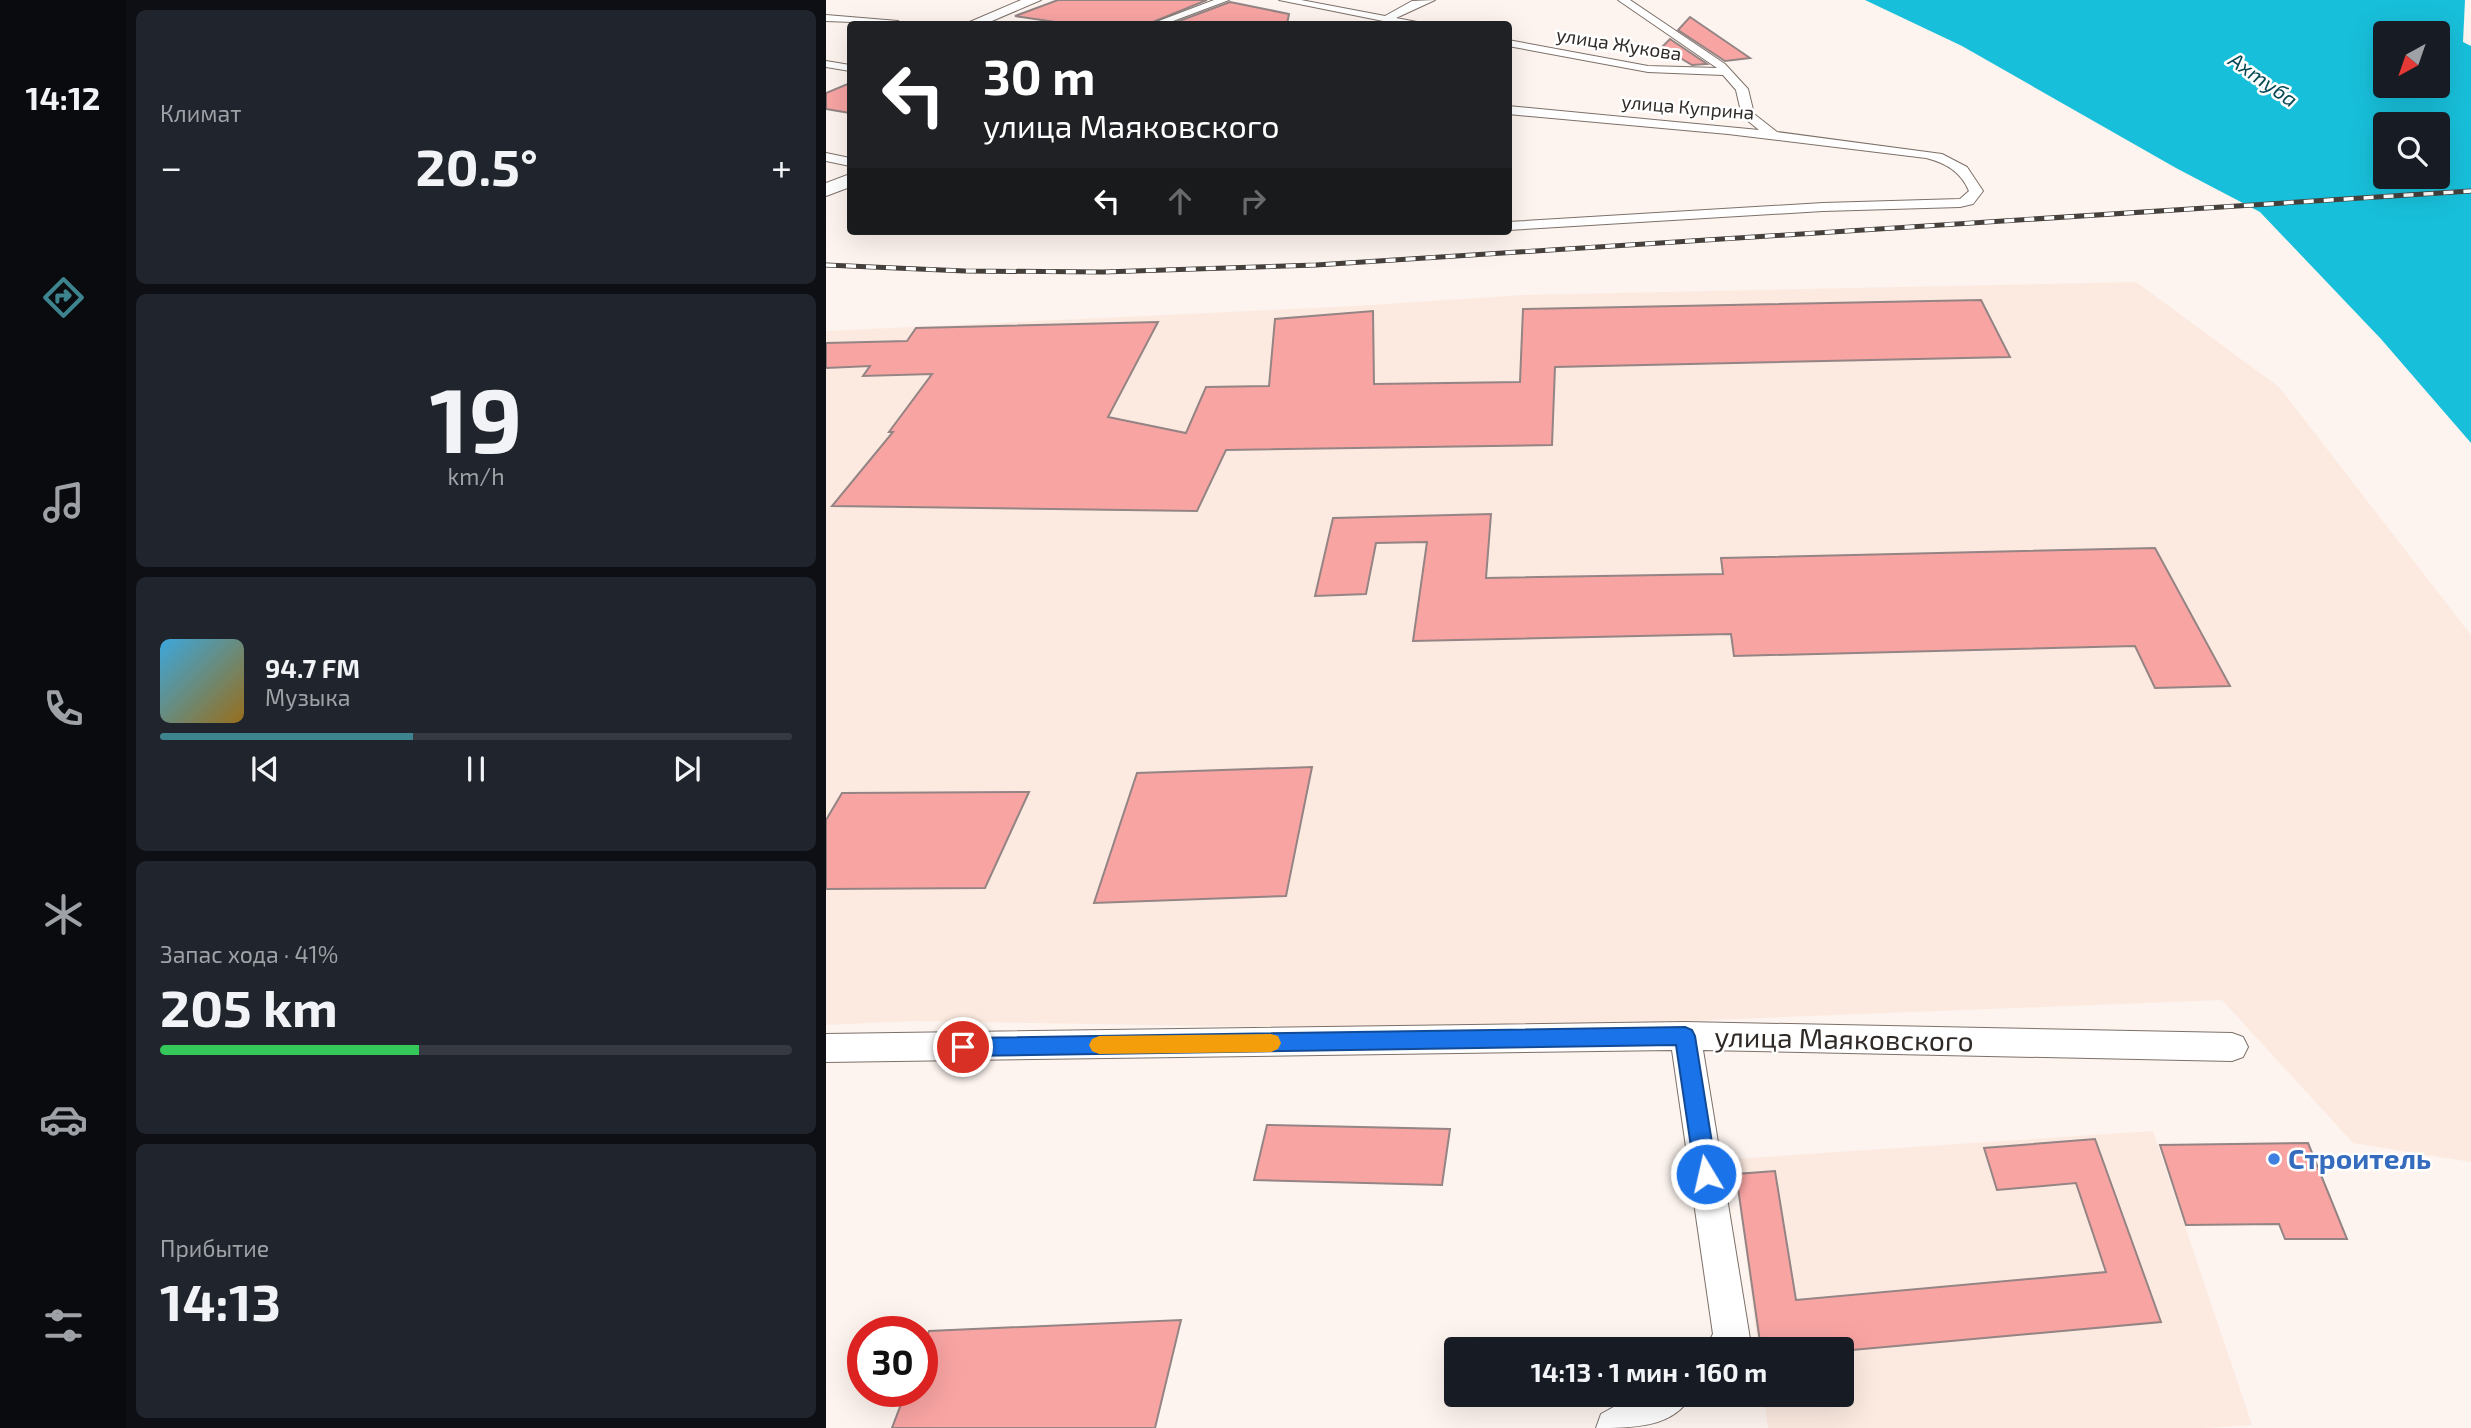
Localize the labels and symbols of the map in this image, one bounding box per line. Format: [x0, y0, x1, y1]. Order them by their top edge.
north arrow [2373, 21, 2450, 98]
street label: улица Жукова [1555, 22, 1683, 66]
water label: Ахтуба [2224, 46, 2303, 111]
street label: улица Куприна [1621, 89, 1755, 125]
pin [933, 1017, 993, 1077]
street label: улица Маяковского [1714, 1019, 1974, 1057]
position arrow [1669, 1137, 1743, 1211]
place label: Строитель [2288, 1141, 2431, 1175]
marker: Строитель [2266, 1151, 2282, 1167]
speed limit sign: 30 [847, 1316, 938, 1407]

